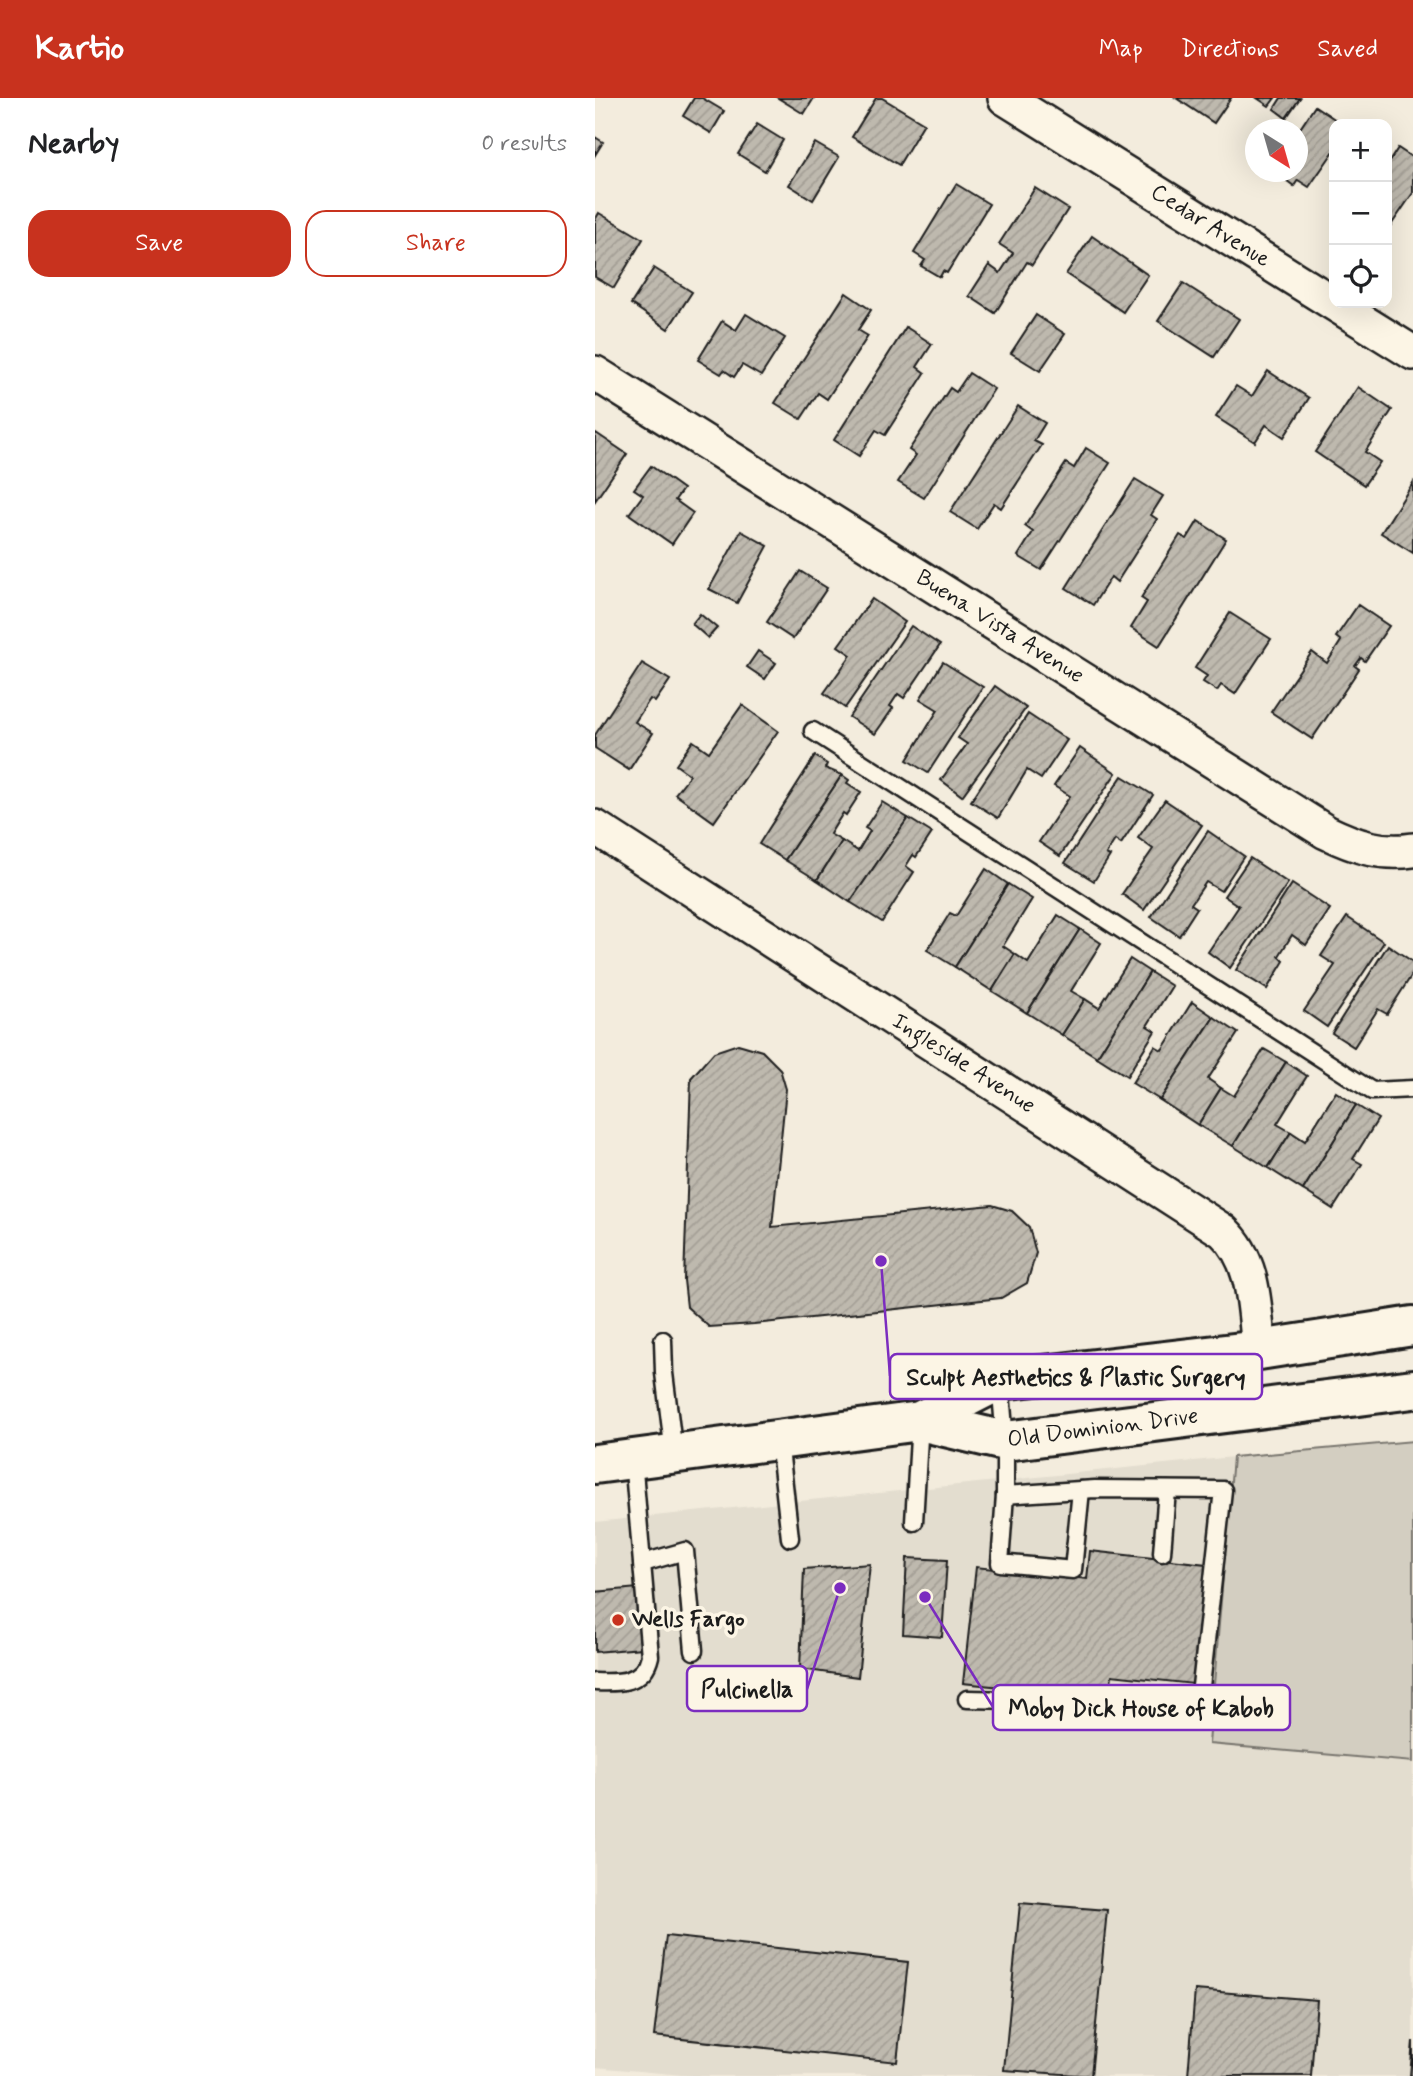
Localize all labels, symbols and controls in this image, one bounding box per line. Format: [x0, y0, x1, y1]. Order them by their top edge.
text: Kartio [35, 27, 124, 71]
text: Map [1099, 34, 1143, 65]
text: Directions [1181, 34, 1279, 65]
text: Saved [1317, 34, 1378, 65]
north arrow [1245, 119, 1308, 182]
map controls [1329, 119, 1392, 308]
button: + [1329, 119, 1392, 182]
text: Nearby [28, 124, 119, 163]
text: 0 results [481, 129, 567, 159]
street label: Cedar Avenue [1145, 178, 1276, 275]
button: − [1329, 182, 1392, 245]
button: Save [28, 210, 291, 277]
button: Share [305, 210, 567, 277]
button: locate [1329, 245, 1392, 308]
street label: Buena Vista Avenue [910, 563, 1090, 691]
street label: Ingleside Avenue [886, 1007, 1041, 1121]
callout: Sculpt Aesthetics & Plastic Surgery [890, 1354, 1262, 1399]
text: Sculpt Aesthetics & Plastic Surgery [906, 1363, 1246, 1395]
street label: Old Dominion Drive [1006, 1401, 1200, 1456]
place label: Wells Fargo [631, 1605, 745, 1635]
marker: Wells Fargo [610, 1612, 626, 1628]
callout: Pulcinella [687, 1666, 807, 1711]
text: Pulcinella [701, 1675, 793, 1706]
callout: Moby Dick House of Kabob [993, 1685, 1290, 1730]
text: Moby Dick House of Kabob [1008, 1694, 1274, 1725]

